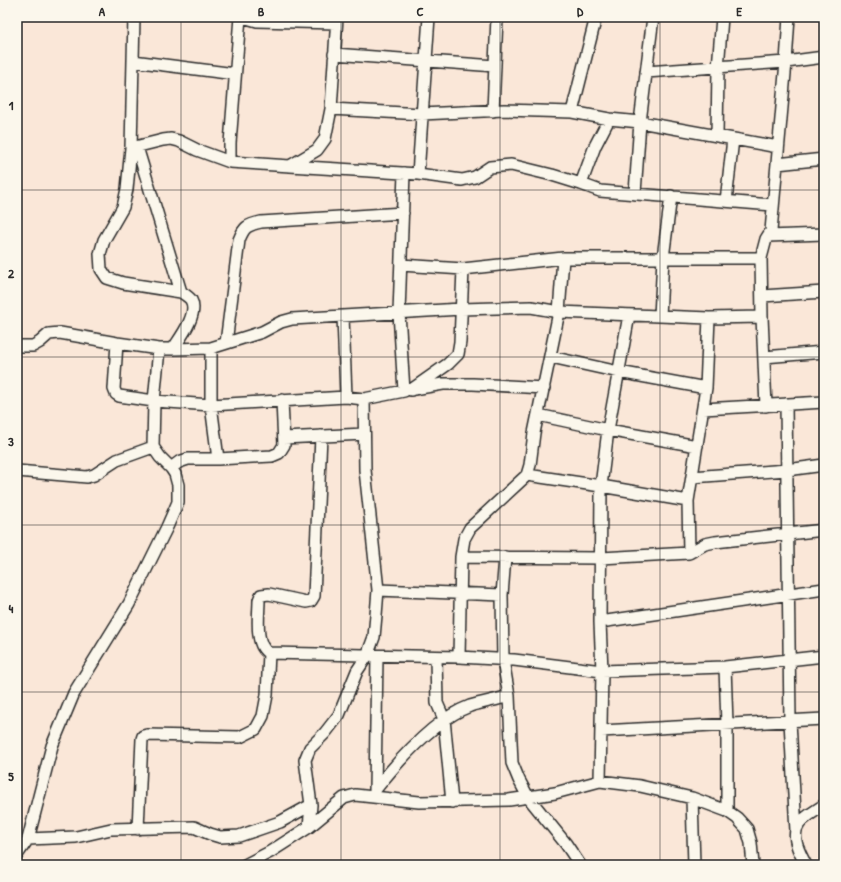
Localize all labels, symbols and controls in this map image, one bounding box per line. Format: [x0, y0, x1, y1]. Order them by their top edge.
text: A [99, 2, 106, 20]
text: B [258, 2, 265, 20]
text: C [416, 2, 424, 20]
text: D [577, 2, 584, 20]
text: E [736, 2, 742, 20]
text: 1 [9, 96, 14, 114]
text: 2 [8, 264, 15, 282]
text: 3 [8, 432, 14, 450]
text: 4 [9, 599, 14, 617]
text: 5 [8, 767, 14, 785]

